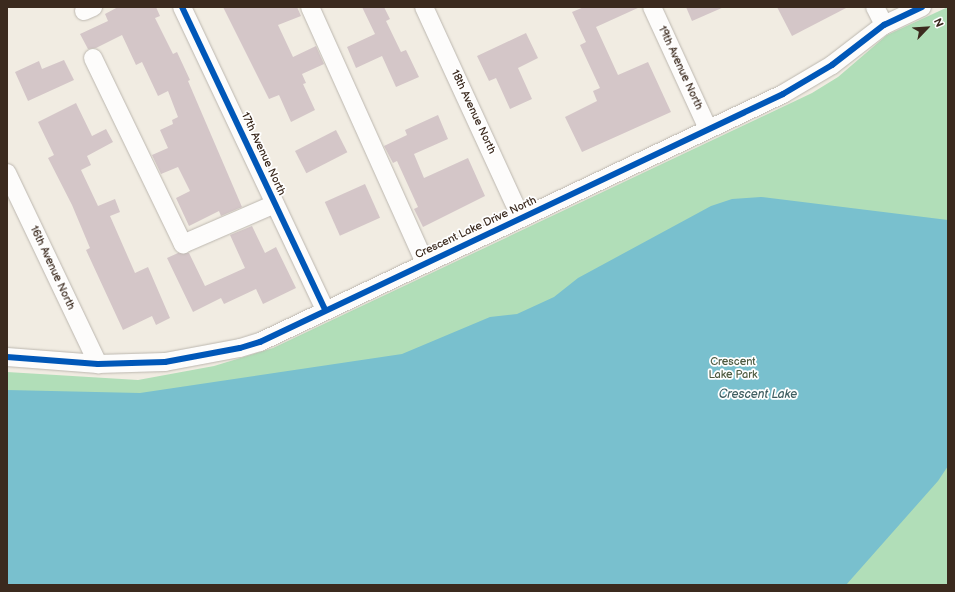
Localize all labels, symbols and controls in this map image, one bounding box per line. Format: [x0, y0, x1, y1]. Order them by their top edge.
north arrow [907, 8, 947, 48]
text: N [931, 16, 946, 29]
street label: 19th Avenue North [655, 24, 705, 112]
street label: 18th Avenue North [448, 68, 498, 156]
street label: 17th Avenue North [238, 110, 288, 198]
street label: Crescent Lake Drive North [413, 194, 539, 262]
street label: 16th Avenue North [27, 224, 77, 312]
park label: Crescent Lake Park [709, 356, 757, 382]
water label: Crescent Lake [719, 388, 797, 402]

